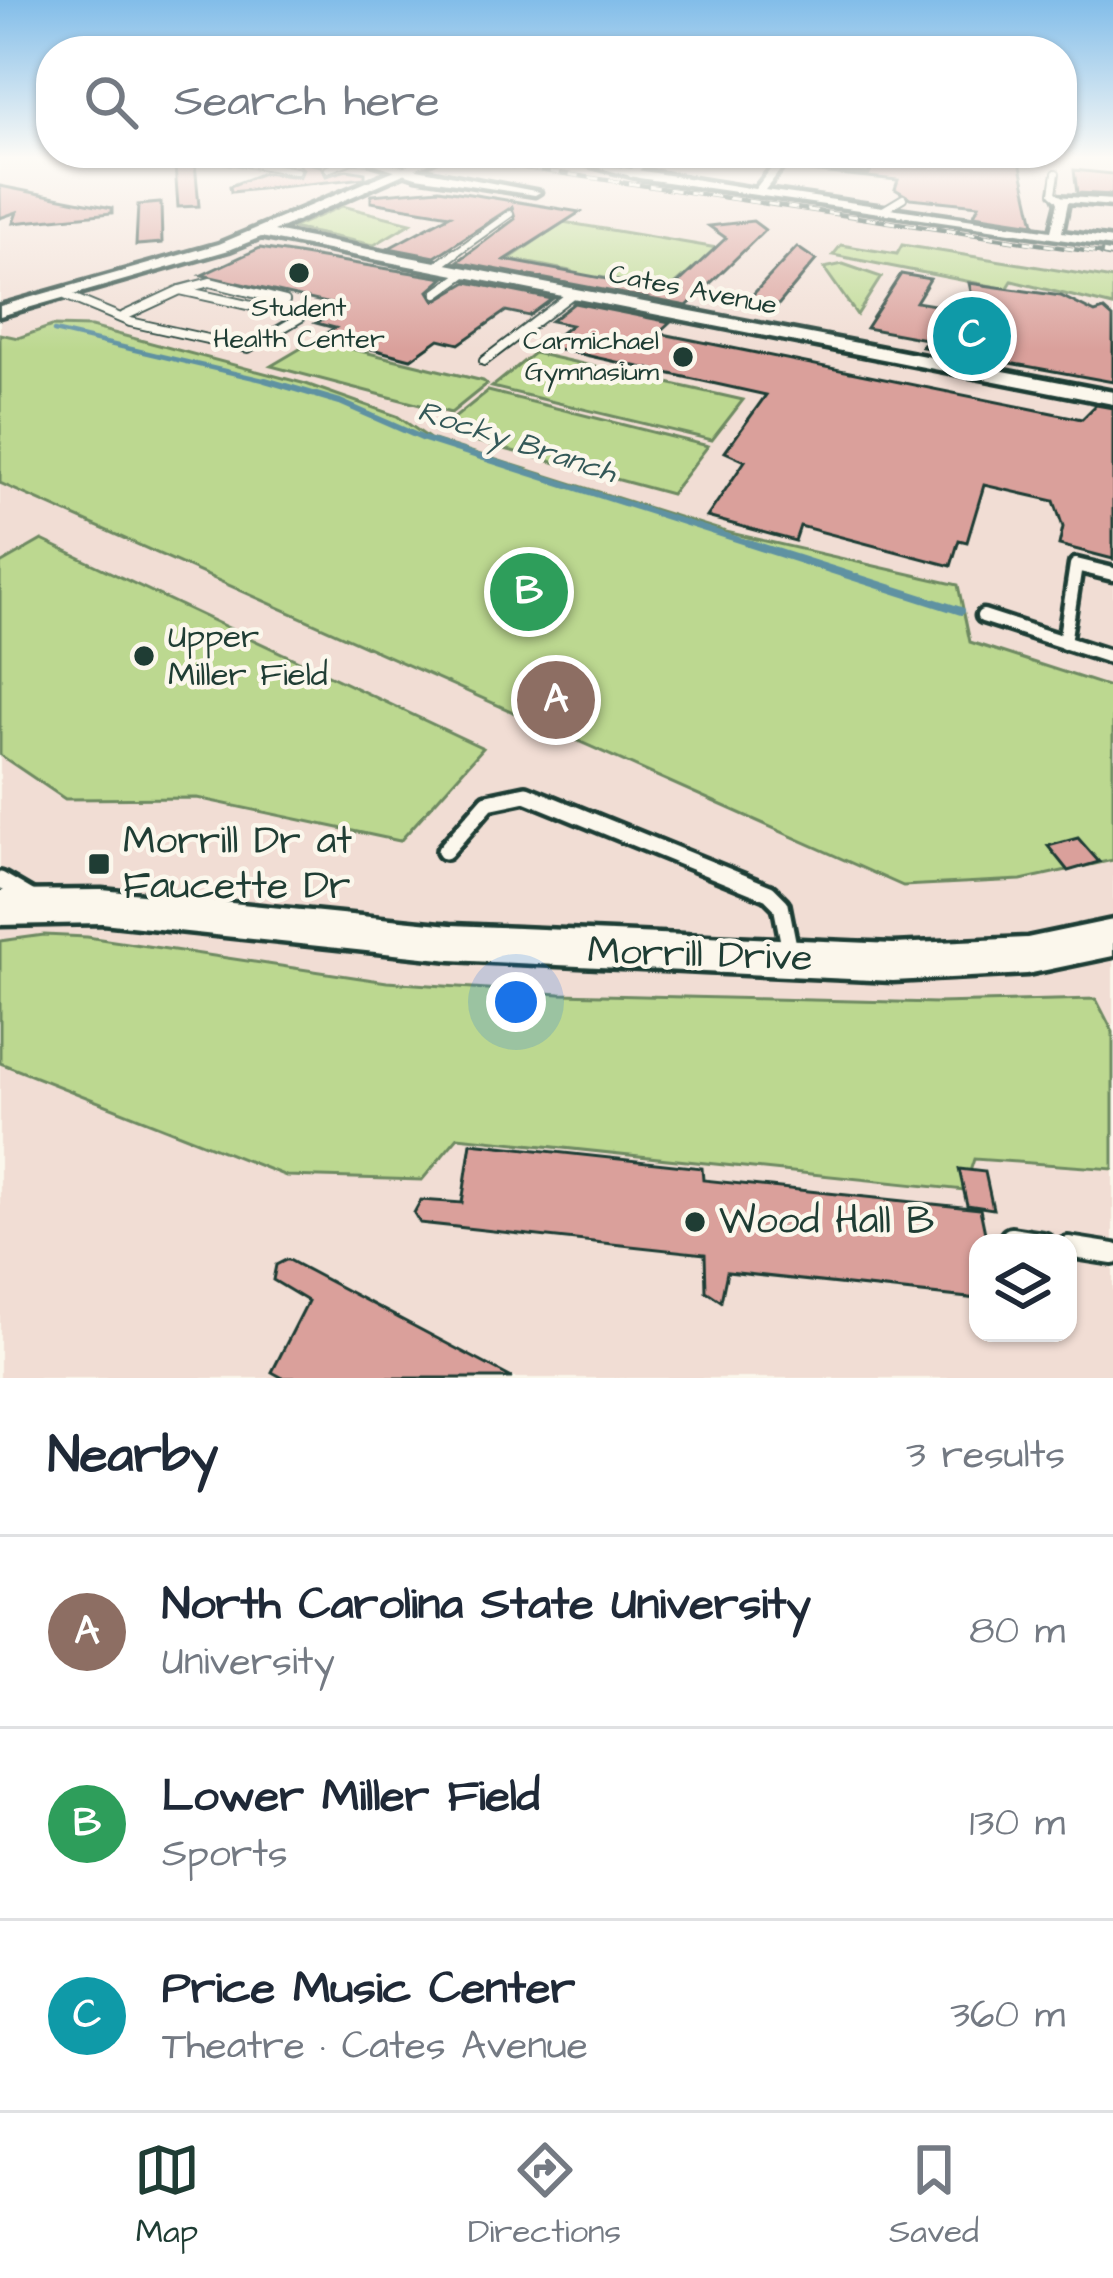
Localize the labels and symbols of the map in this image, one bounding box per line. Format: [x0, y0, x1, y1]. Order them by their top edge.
street label: Cates Avenue [606, 255, 780, 325]
marker: Student Health Center [286, 260, 312, 286]
place label: Student Health Center [213, 289, 385, 358]
pin: C [933, 291, 1011, 381]
place label: Carmichael Gymnasium [523, 322, 659, 392]
marker: Carmichael Gymnasium [670, 344, 696, 370]
water label: Rocky Branch [412, 390, 623, 495]
pin: B [490, 547, 568, 637]
place label: Upper Miller Field [168, 614, 328, 698]
marker: Upper Miller Field [131, 643, 157, 669]
pin: A [517, 655, 595, 745]
place label: Morrill Dr at Faucette Dr [123, 815, 352, 914]
marker: Morrill Dr at Faucette Dr [86, 851, 112, 877]
street label: Morrill Drive [587, 924, 813, 986]
your location [486, 972, 546, 1032]
place label: Wood Hall B [719, 1195, 934, 1249]
marker: Wood Hall B [682, 1209, 708, 1235]

